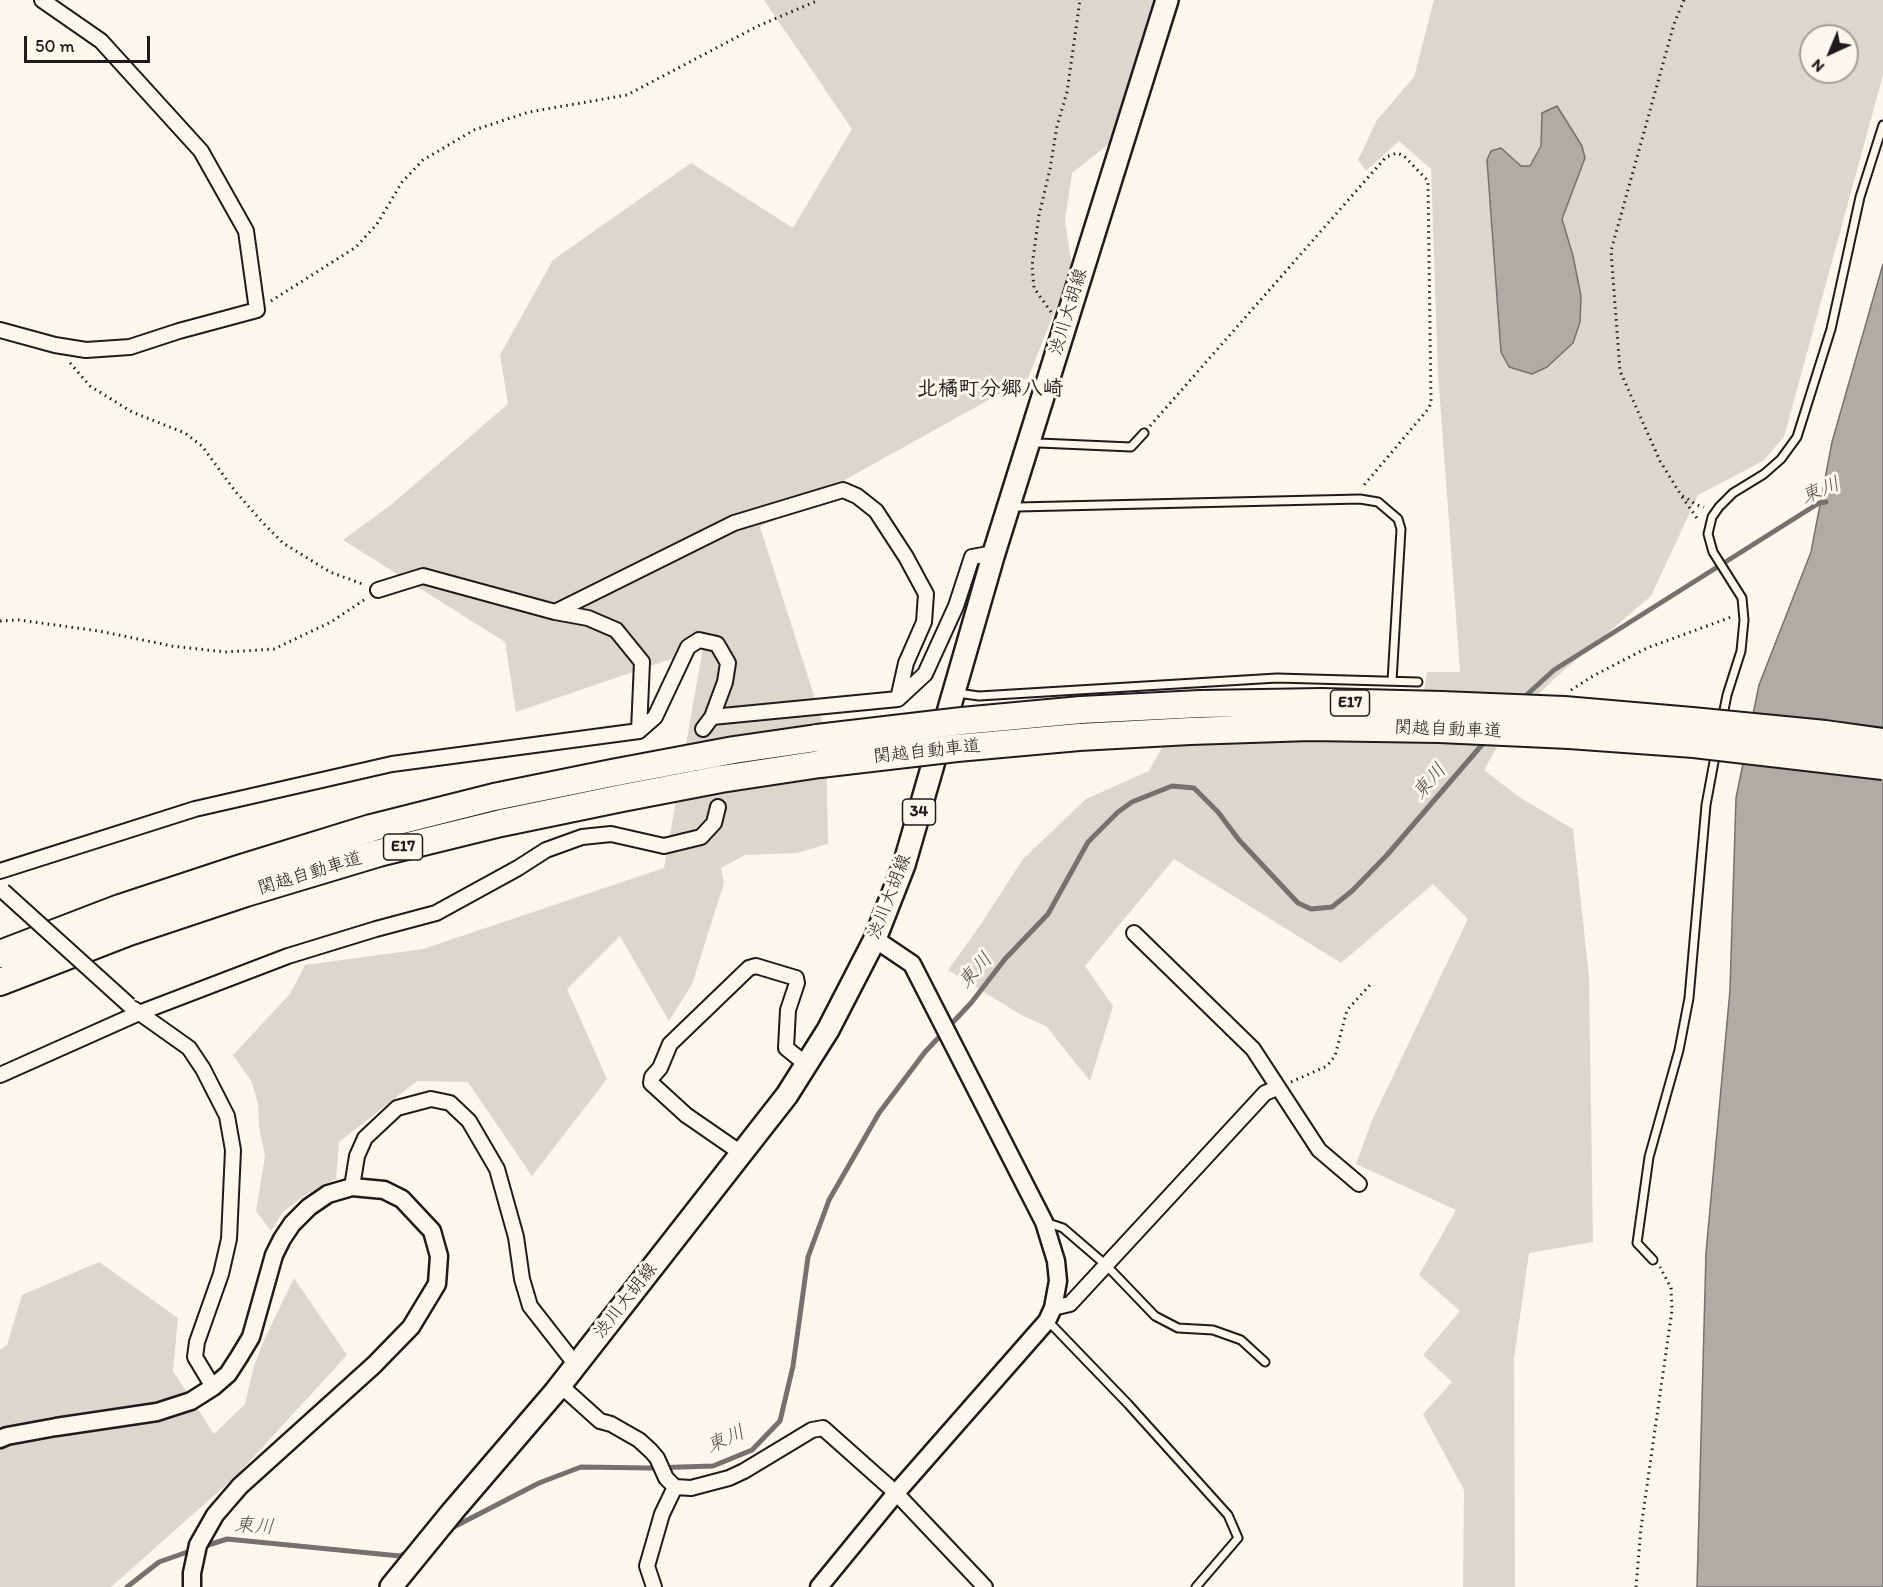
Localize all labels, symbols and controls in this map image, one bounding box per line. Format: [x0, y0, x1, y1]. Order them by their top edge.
scale bar [27, 24, 153, 62]
north arrow [1799, 24, 1859, 84]
text: 50 m [35, 35, 75, 57]
text: N [1807, 55, 1828, 76]
street label: 渋川大胡線 [1046, 266, 1092, 358]
district label: 北橘町分郷八崎 [917, 377, 1063, 403]
water label: 東川 [1798, 472, 1844, 510]
road number: E17 [1330, 690, 1370, 716]
street label: 関越自動車道 [1394, 717, 1502, 743]
street label: 関越自動車道 [872, 736, 982, 768]
water label: 東川 [1408, 759, 1452, 805]
road number: 34 [902, 799, 936, 825]
road number: E17 [384, 834, 422, 860]
street label: 関越自動車道 [255, 848, 365, 900]
street label: 渋川大胡線 [864, 851, 916, 943]
water label: 東川 [954, 948, 998, 994]
street label: 渋川大胡線 [590, 1259, 662, 1343]
water label: 東川 [703, 1421, 749, 1459]
water label: 東川 [233, 1514, 275, 1540]

